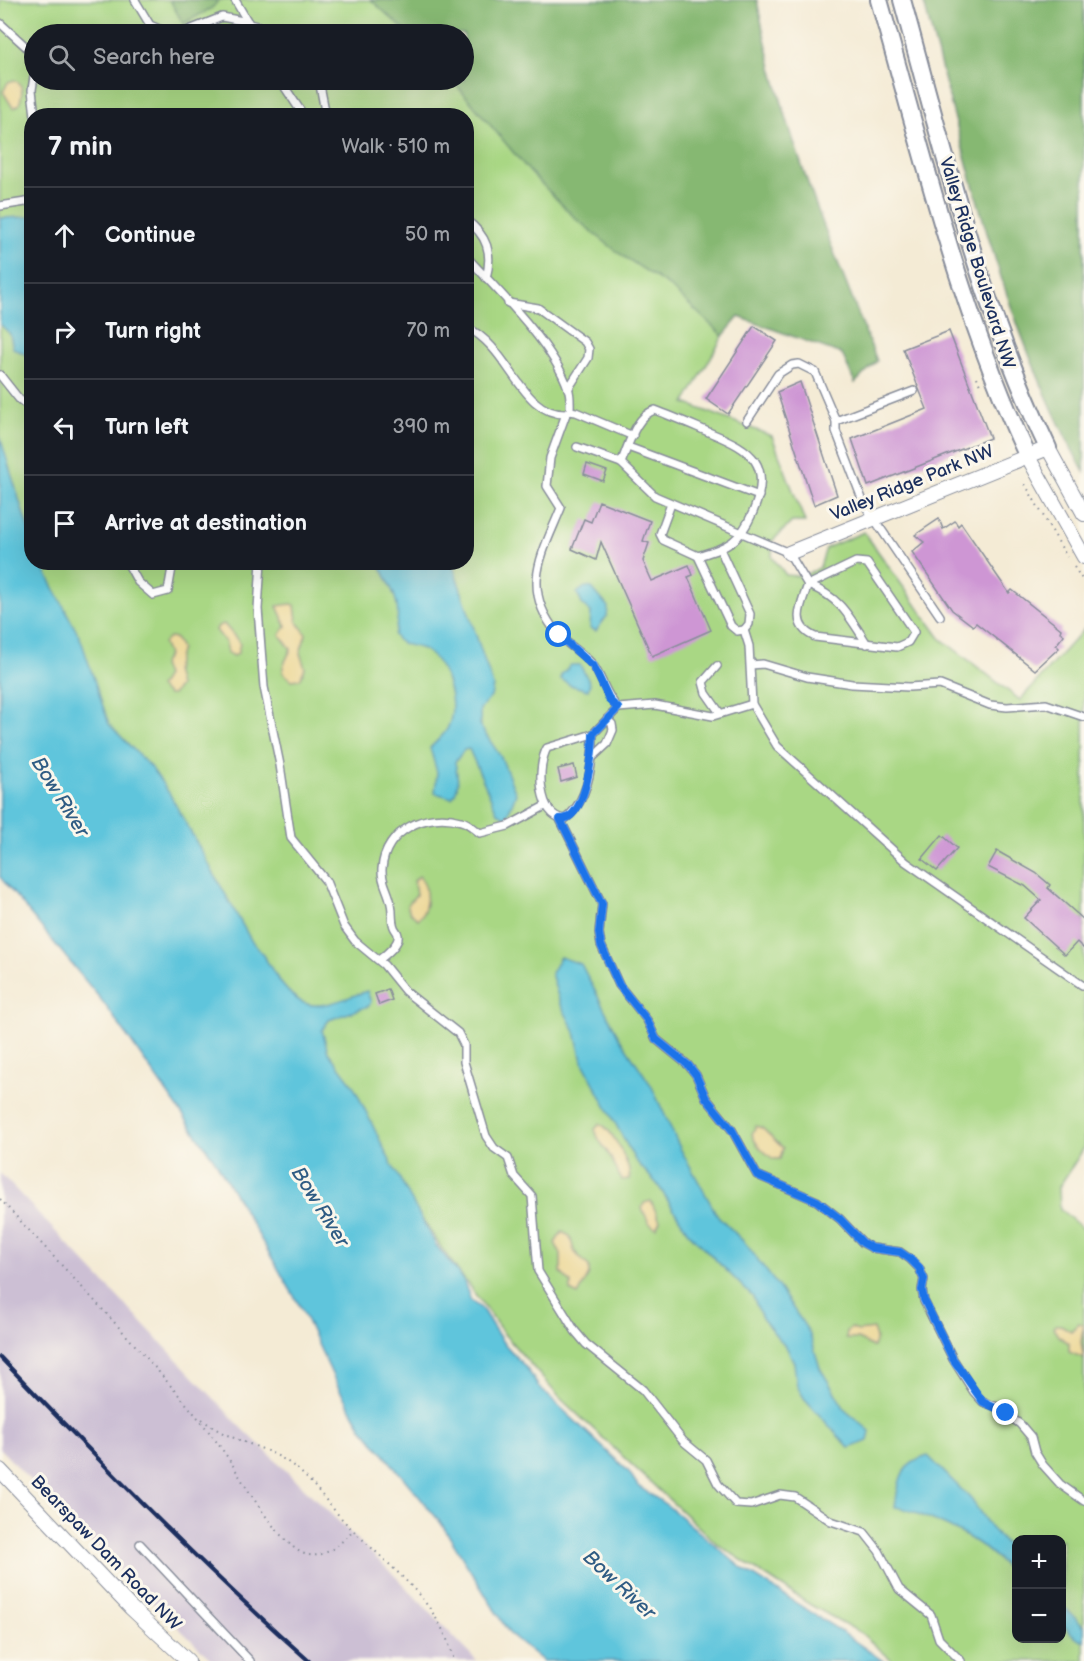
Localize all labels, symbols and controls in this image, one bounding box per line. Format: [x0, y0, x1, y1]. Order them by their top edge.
search box [24, 24, 474, 90]
icon: search [45, 41, 78, 74]
text: Search here [93, 44, 215, 71]
text: 7 min [48, 132, 112, 163]
text: Walk · 510 m [341, 135, 450, 159]
street label: Valley Ridge Boulevard NW [935, 155, 1019, 372]
icon: ahead [48, 219, 81, 252]
text: Continue [105, 222, 195, 249]
text: 50 m [405, 223, 450, 247]
icon: right [48, 315, 81, 348]
text: Turn right [105, 318, 201, 345]
text: 70 m [406, 319, 450, 343]
icon: left [48, 411, 81, 444]
text: Turn left [105, 414, 189, 441]
text: 390 m [392, 415, 450, 439]
street label: Valley Ridge Park NW [827, 440, 997, 525]
icon: arrive [48, 507, 81, 540]
text: Arrive at destination [105, 510, 307, 537]
route start [545, 621, 571, 647]
water label: Bow River [26, 752, 95, 843]
water label: Bow River [286, 1162, 355, 1253]
route end [992, 1399, 1018, 1425]
street label: Bearspaw Dam Road NW [26, 1471, 186, 1635]
map controls [1012, 1535, 1066, 1643]
button: + [1012, 1535, 1066, 1589]
water label: Bow River [578, 1545, 661, 1626]
button: − [1012, 1589, 1066, 1643]

